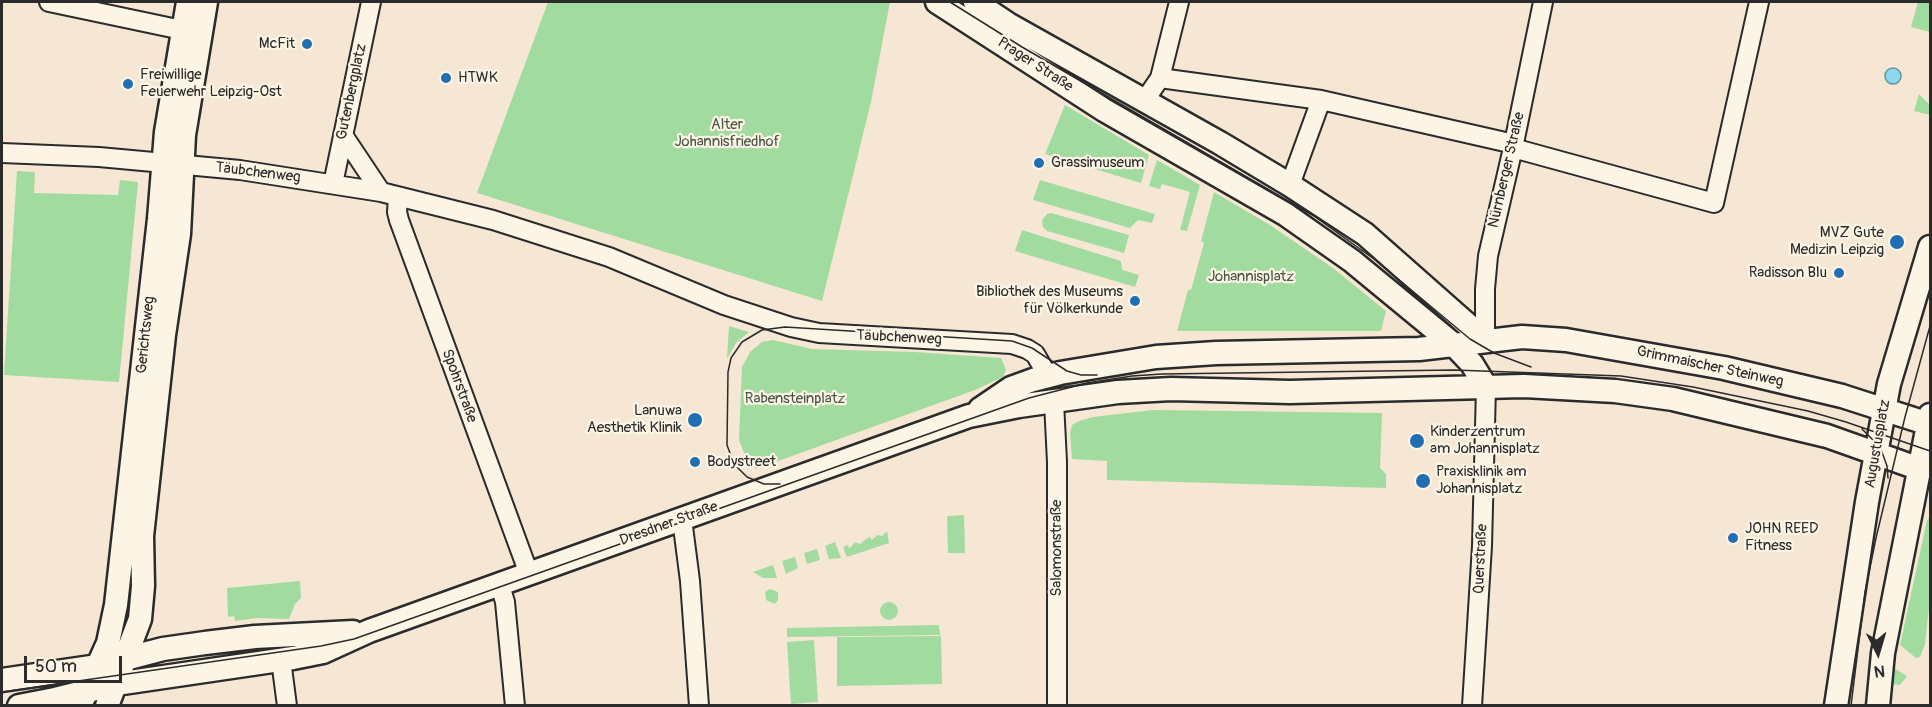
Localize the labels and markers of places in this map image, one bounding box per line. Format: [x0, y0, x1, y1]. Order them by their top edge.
place label: McFit [259, 35, 295, 53]
marker: McFit [300, 37, 314, 51]
place label: Freiwillige Feuerwehr Leipzig-Ost [140, 66, 282, 101]
place label: HTWK [458, 69, 498, 87]
marker: HTWK [439, 71, 453, 85]
marker: Freiwillige Feuerwehr Leipzig-Ost [121, 77, 135, 91]
place label: Grassimuseum [1051, 154, 1144, 172]
marker: Grassimuseum [1032, 156, 1046, 170]
place label: MVZ Gute Medizin Leipzig [1790, 224, 1884, 259]
marker: MVZ Gute Medizin Leipzig [1888, 233, 1906, 251]
place label: Radisson Blu [1749, 264, 1827, 282]
marker: Radisson Blu [1832, 266, 1846, 280]
place label: Bibliothek des Museums für Völkerkunde [976, 283, 1123, 318]
marker: Bibliothek des Museums für Völkerkunde [1128, 294, 1142, 308]
place label: Lanuwa Aesthetik Klinik [587, 402, 682, 437]
marker: Lanuwa Aesthetik Klinik [686, 411, 704, 429]
place label: Kinderzentrum am Johannisplatz [1430, 423, 1540, 458]
marker: Kinderzentrum am Johannisplatz [1408, 432, 1426, 450]
place label: Bodystreet [707, 453, 776, 471]
marker: Bodystreet [688, 455, 702, 469]
place label: Praxisklinik am Johannisplatz [1436, 463, 1526, 498]
marker: Praxisklinik am Johannisplatz [1414, 472, 1432, 490]
place label: JOHN REED Fitness [1745, 520, 1818, 555]
marker: JOHN REED Fitness [1726, 531, 1740, 545]

